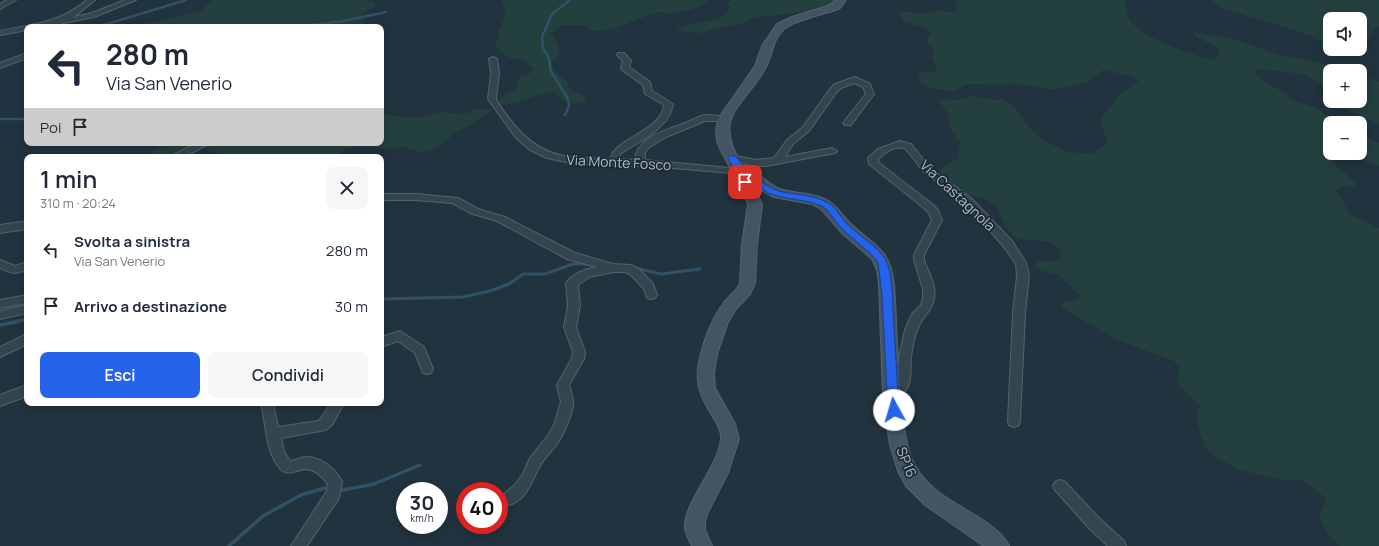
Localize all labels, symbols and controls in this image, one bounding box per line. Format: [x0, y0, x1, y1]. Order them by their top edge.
map controls [1323, 12, 1367, 160]
button: sound [1323, 12, 1367, 56]
text: 280 m [106, 35, 189, 73]
icon: left [40, 40, 92, 92]
button: + [1323, 64, 1367, 108]
text: Via San Venerio [106, 71, 232, 95]
icon: arrive [69, 116, 91, 138]
button: − [1323, 116, 1367, 160]
text: Poi [40, 117, 61, 138]
street label: Via Monte Fosco [566, 150, 672, 174]
street label: Via Castagnola [916, 155, 1000, 235]
text: 1 min [40, 162, 97, 195]
pin [728, 165, 762, 199]
button: close [326, 167, 368, 209]
icon: arrive [734, 171, 756, 193]
text: 310 m · 20:24 [40, 194, 116, 212]
text: Svolta a sinistra [74, 231, 190, 252]
icon: left [40, 239, 62, 261]
text: 280 m [326, 240, 368, 261]
text: Via San Venerio [74, 252, 165, 270]
icon: arrive [40, 295, 62, 317]
text: Arrivo a destinazione [74, 296, 227, 317]
text: 30 m [335, 296, 368, 317]
button: Esci [40, 352, 200, 398]
button: Condividi [208, 352, 368, 398]
position arrow [873, 389, 915, 431]
street label: SP16 [892, 444, 922, 480]
speed limit sign: 40 [456, 482, 508, 534]
text: 30 [410, 489, 434, 516]
text: km/h [410, 511, 434, 525]

